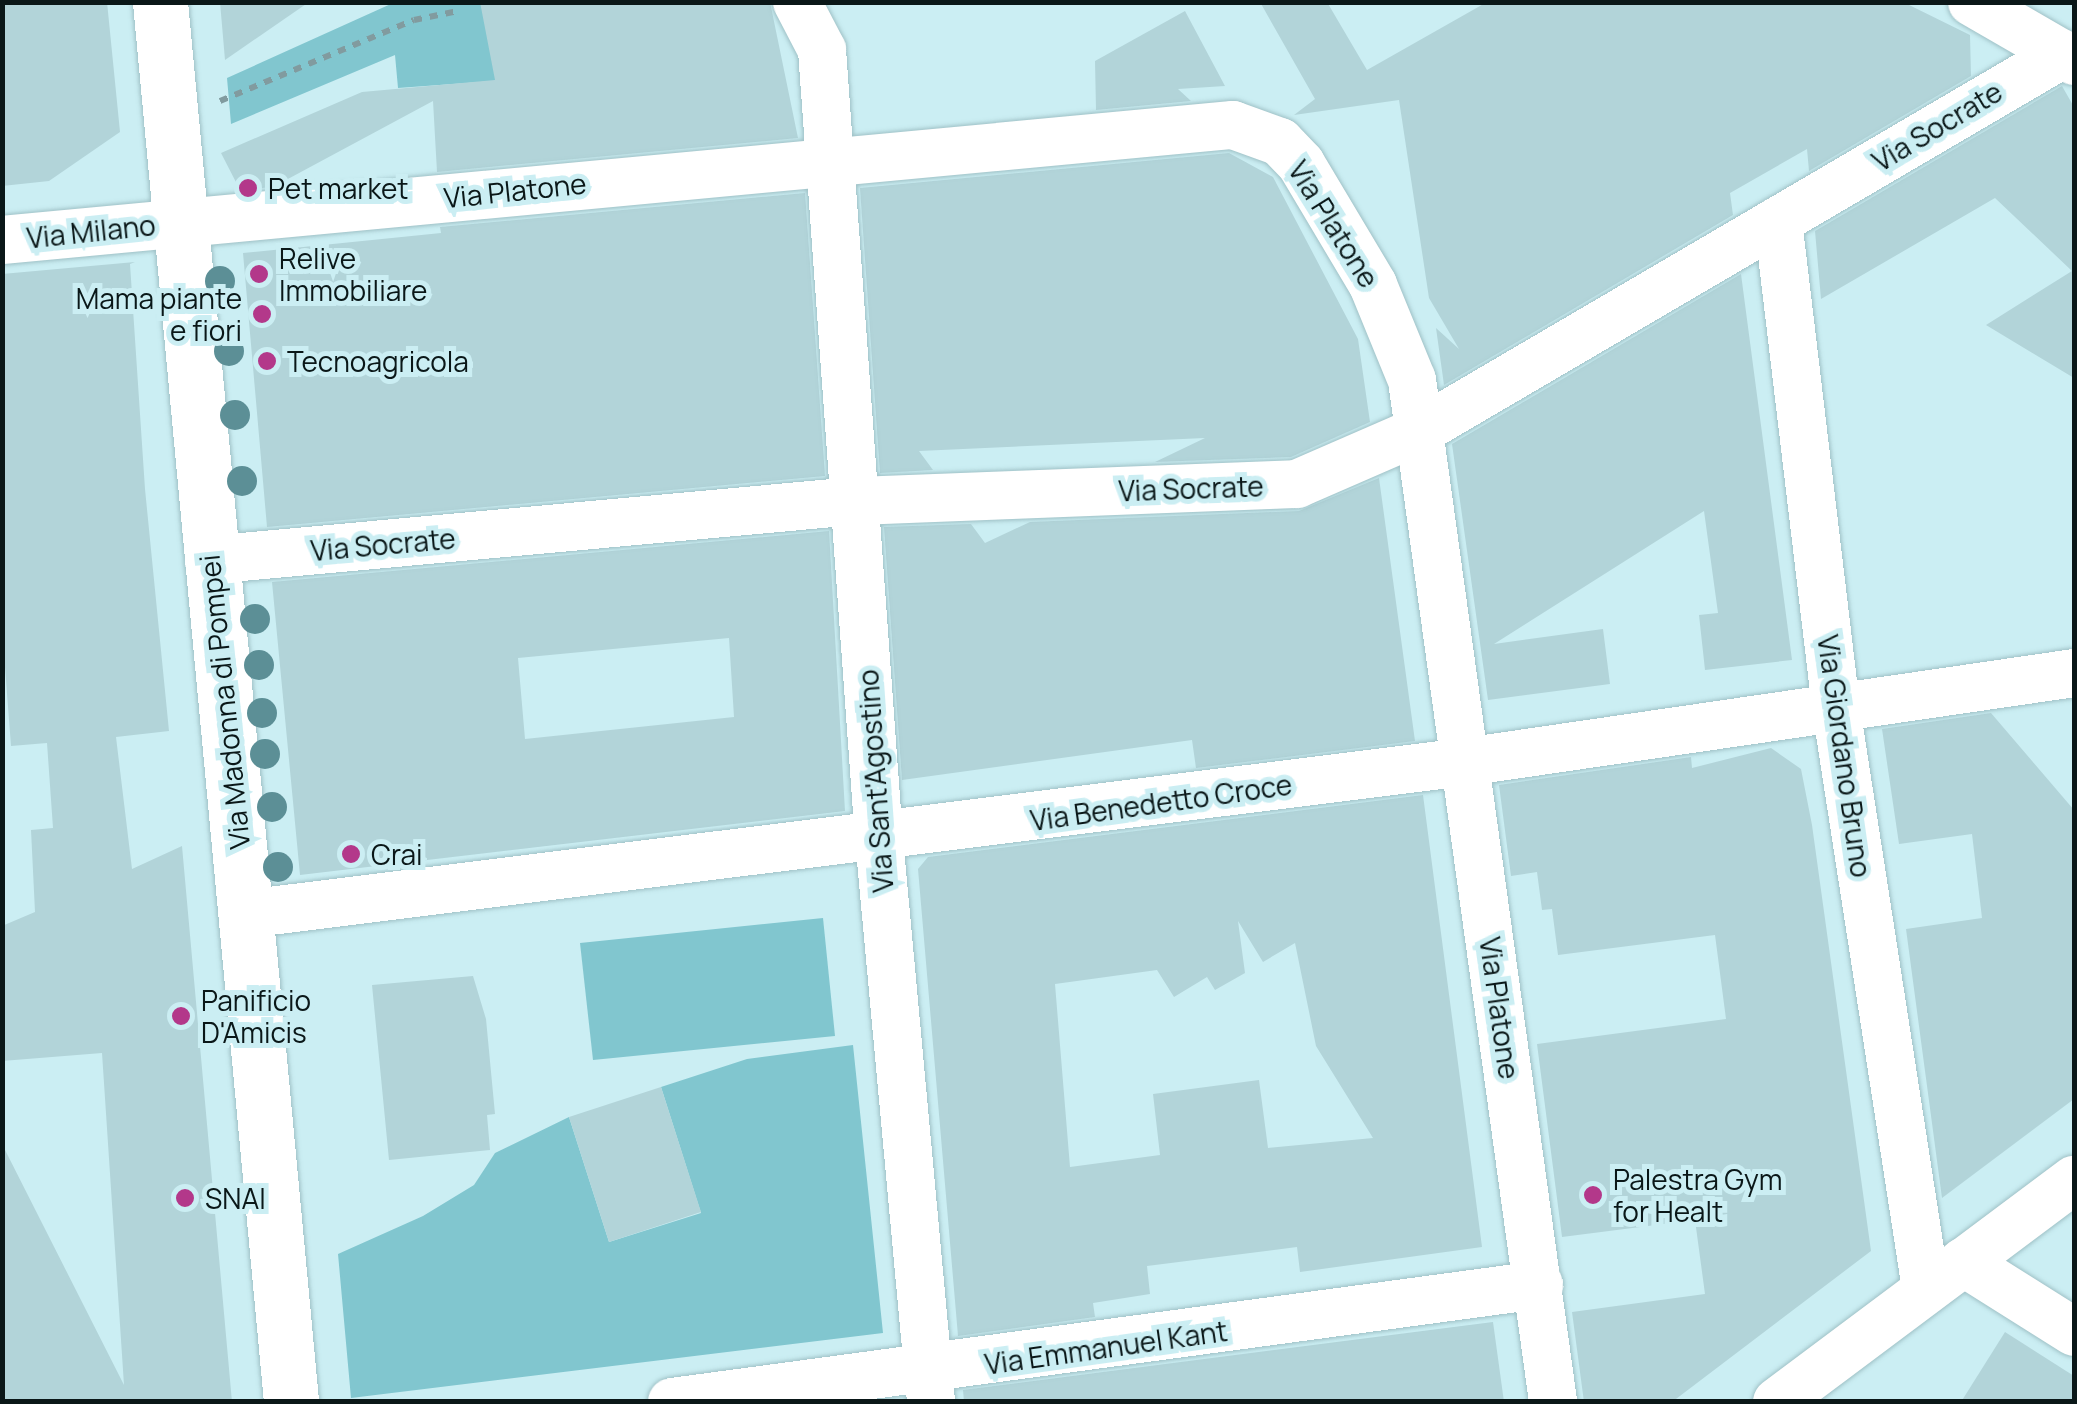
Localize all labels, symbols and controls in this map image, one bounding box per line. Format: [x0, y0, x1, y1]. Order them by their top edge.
street label: Via Socrate [1866, 74, 2008, 178]
street label: Via Platone [1282, 154, 1386, 294]
street label: Via Platone [442, 166, 588, 214]
place label: Pet market [268, 171, 409, 205]
marker: Pet market [237, 177, 259, 199]
street label: Via Milano [25, 208, 157, 254]
place label: Relive Immobiliare [279, 241, 427, 307]
marker: Relive Immobiliare [248, 263, 270, 285]
place label: Mama piante e fiori [76, 281, 242, 347]
marker: Mama piante e fiori [251, 303, 273, 325]
place label: Tecnoagricola [287, 344, 469, 378]
marker: Tecnoagricola [256, 350, 278, 372]
street label: Via Socrate [1118, 469, 1264, 507]
street label: Via Socrate [309, 521, 457, 567]
street label: Via Madonna di Pompei [192, 553, 256, 851]
street label: Via Giordano Bruno [1811, 633, 1879, 879]
street label: Via Sant'Agostino [850, 668, 900, 894]
street label: Via Benedetto Croce [1028, 767, 1294, 837]
place label: Crai [371, 837, 423, 871]
marker: Crai [340, 843, 362, 865]
street label: Via Platone [1473, 935, 1527, 1081]
place label: Panificio D'Amicis [201, 983, 311, 1049]
marker: Panificio D'Amicis [170, 1005, 192, 1027]
place label: Palestra Gym for Healt [1613, 1162, 1783, 1228]
place label: SNAI [205, 1181, 266, 1215]
marker: Palestra Gym for Healt [1582, 1184, 1604, 1206]
marker: SNAI [174, 1187, 196, 1209]
street label: Via Emmanuel Kant [982, 1313, 1230, 1381]

